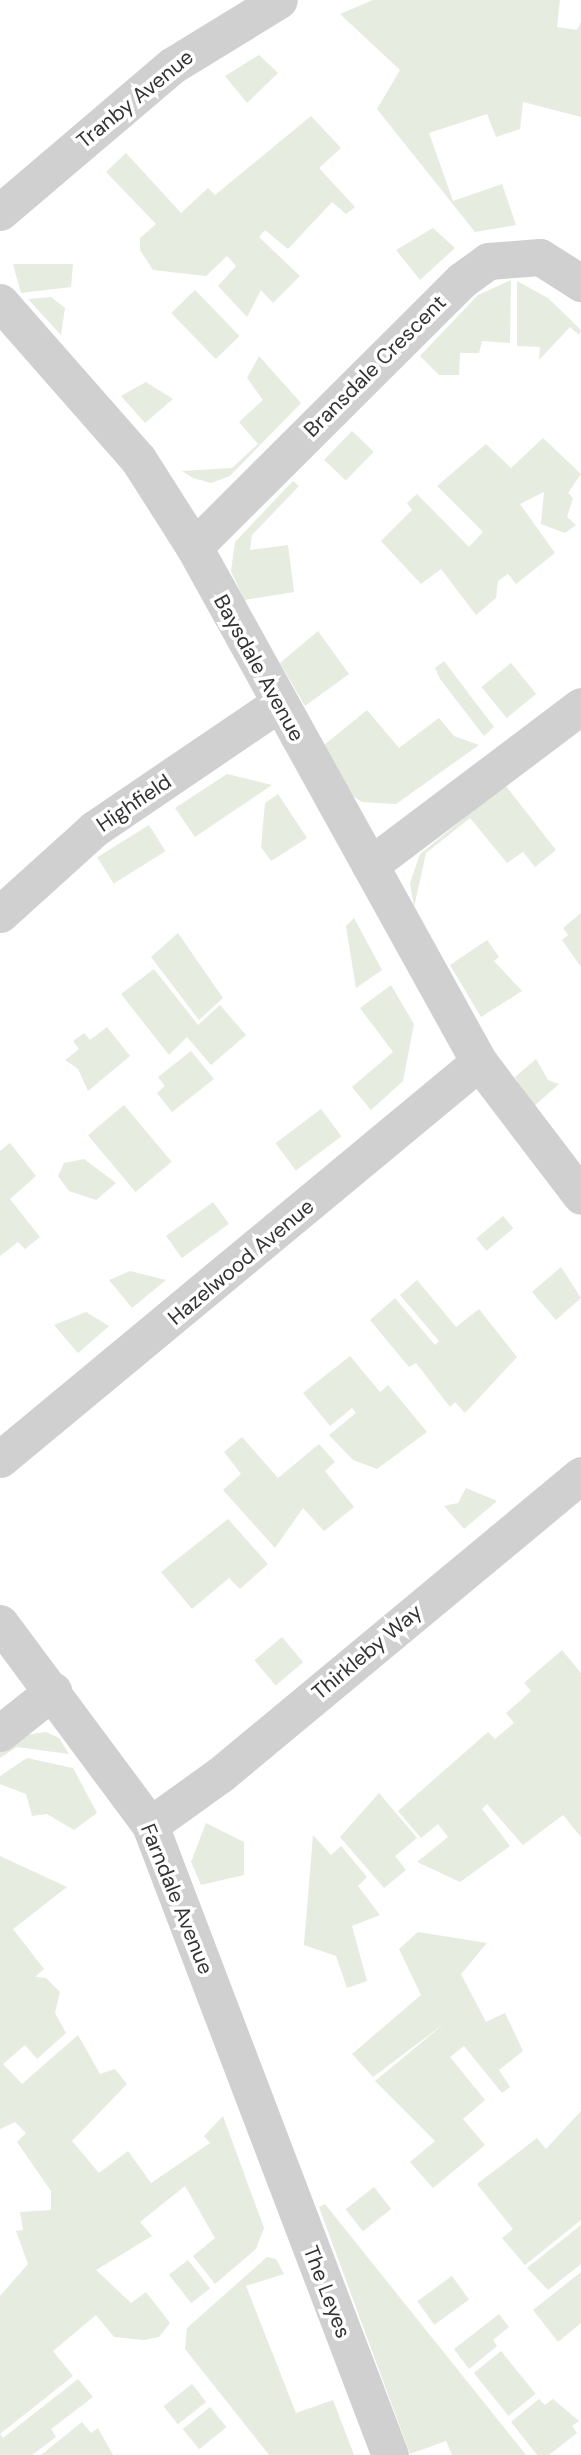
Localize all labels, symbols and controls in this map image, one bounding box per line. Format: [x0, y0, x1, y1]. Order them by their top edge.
street label: Tranby Avenue [72, 44, 198, 154]
street label: Bransdale Crescent [299, 290, 451, 442]
street label: Baysdale Avenue [208, 590, 310, 746]
street label: Highfield [92, 769, 176, 837]
street label: Hazelwood Avenue [163, 1194, 319, 1330]
street label: Thirkleby Way [307, 1599, 427, 1705]
street label: Farndale Avenue [135, 1820, 219, 1978]
street label: The Leyes [298, 2242, 356, 2342]

